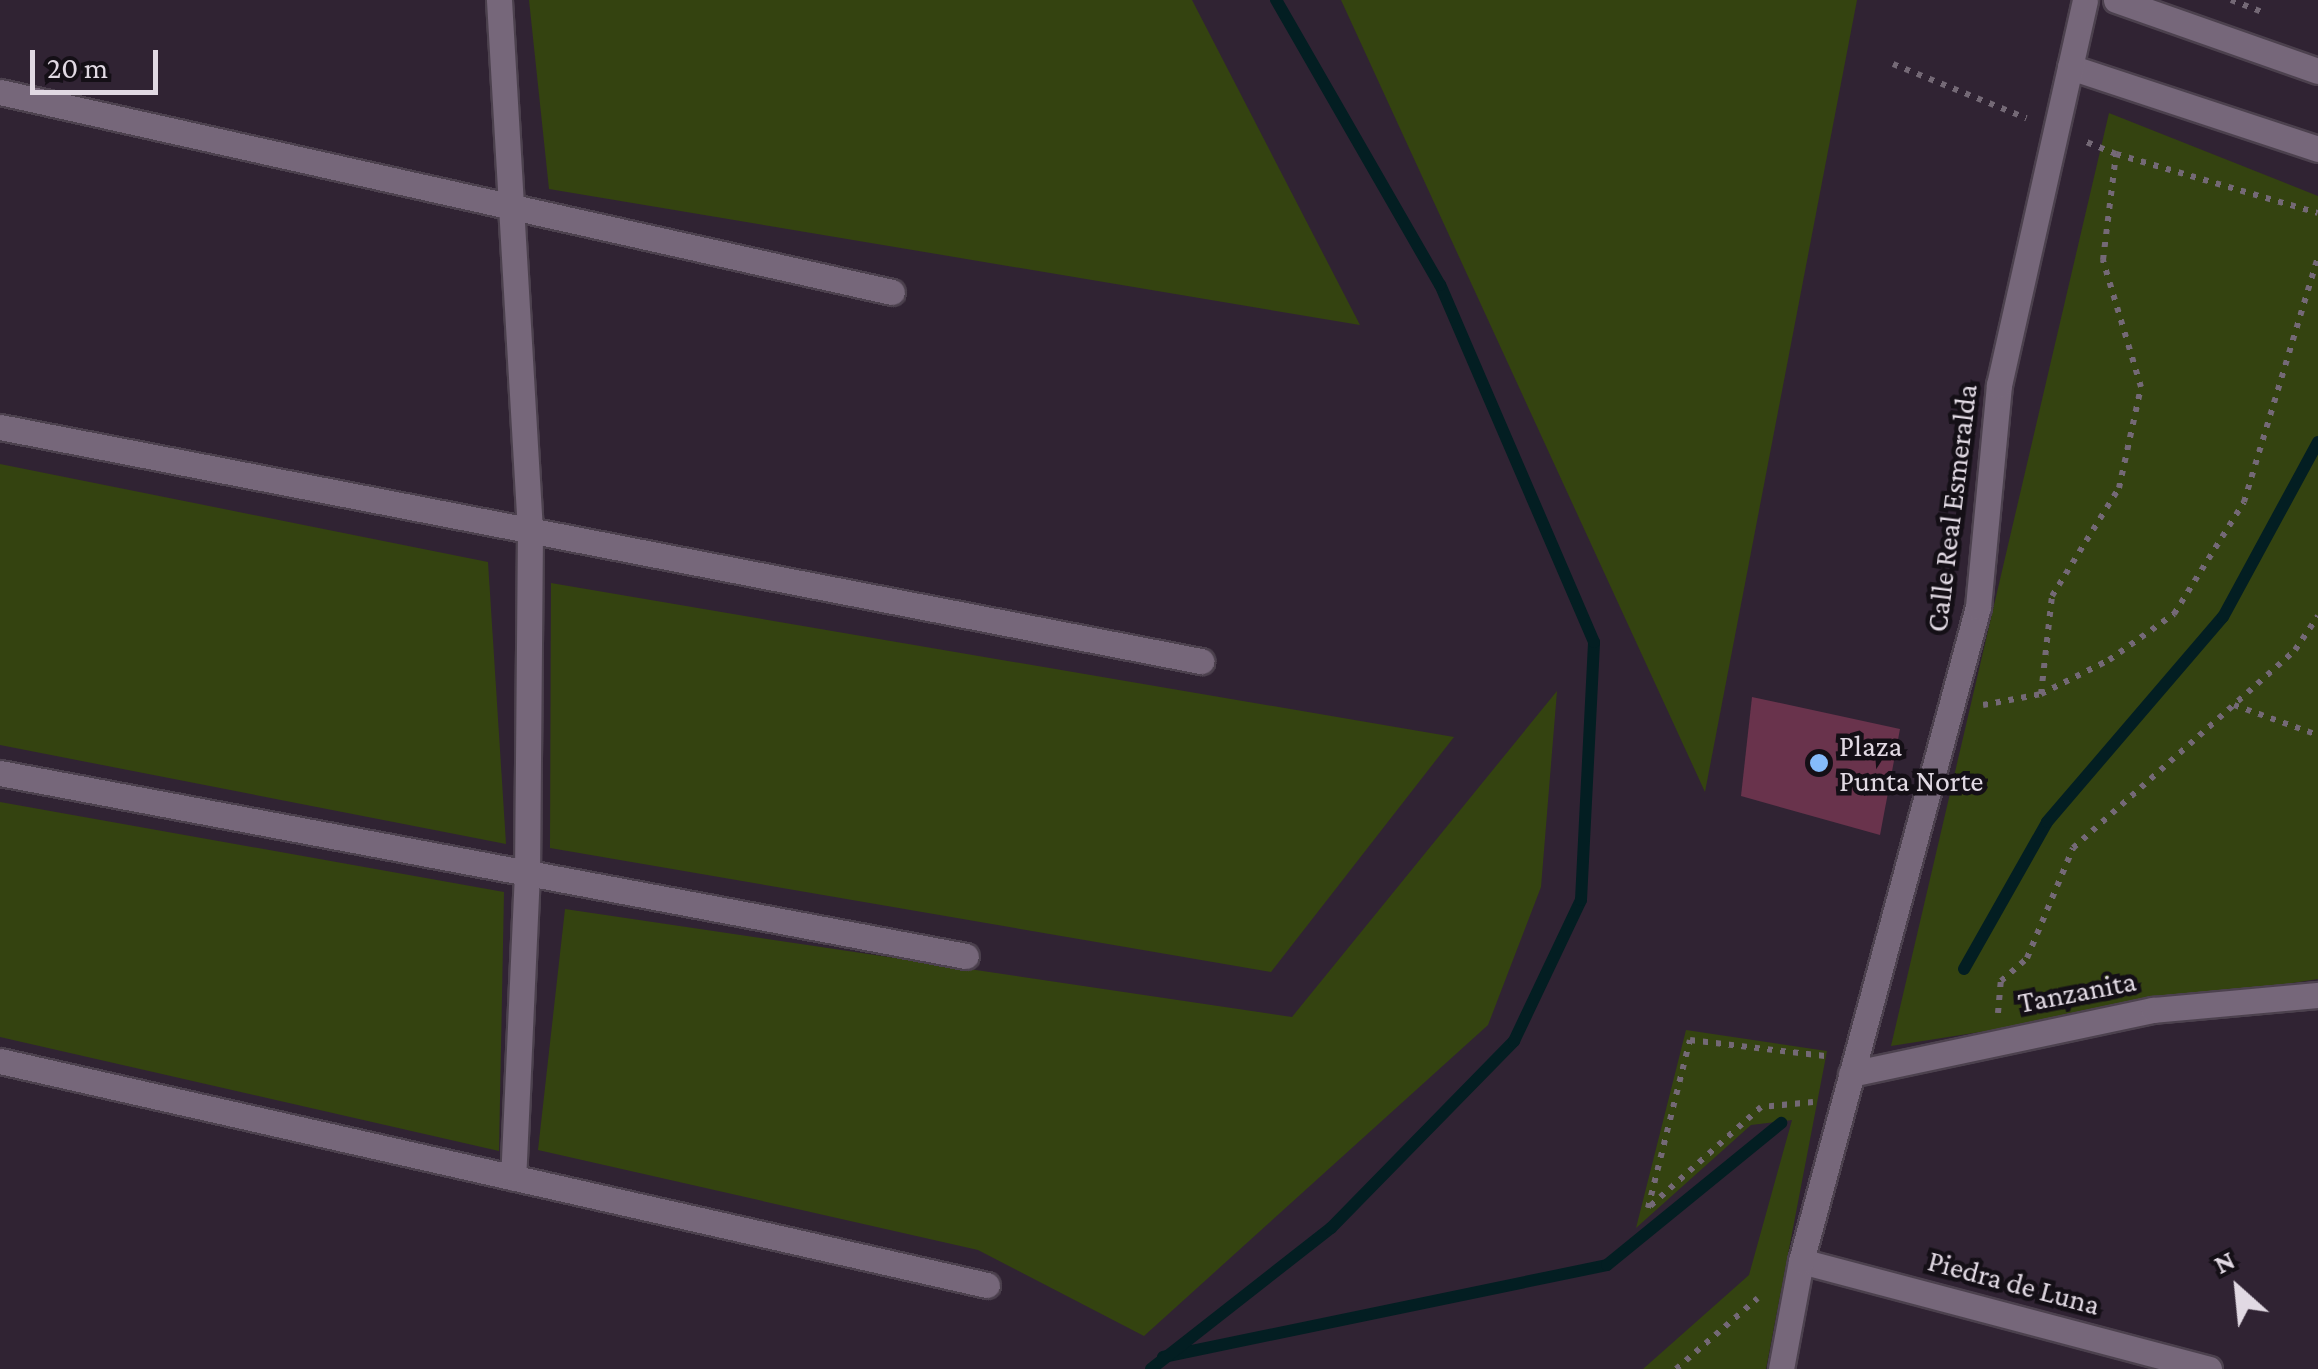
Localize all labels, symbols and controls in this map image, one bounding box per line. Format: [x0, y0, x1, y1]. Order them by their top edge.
scale bar [35, 30, 162, 92]
text: 20 m [47, 51, 108, 84]
street label: Calle Real Esmeralda [1919, 382, 1985, 634]
place label: Plaza Punta Norte [1839, 728, 1983, 798]
marker: Plaza Punta Norte [1808, 752, 1830, 774]
street label: Tanzanita [2015, 963, 2139, 1021]
north arrow [2188, 1239, 2288, 1339]
street label: Piedra de Luna [1924, 1243, 2104, 1323]
text: N [2209, 1244, 2240, 1280]

